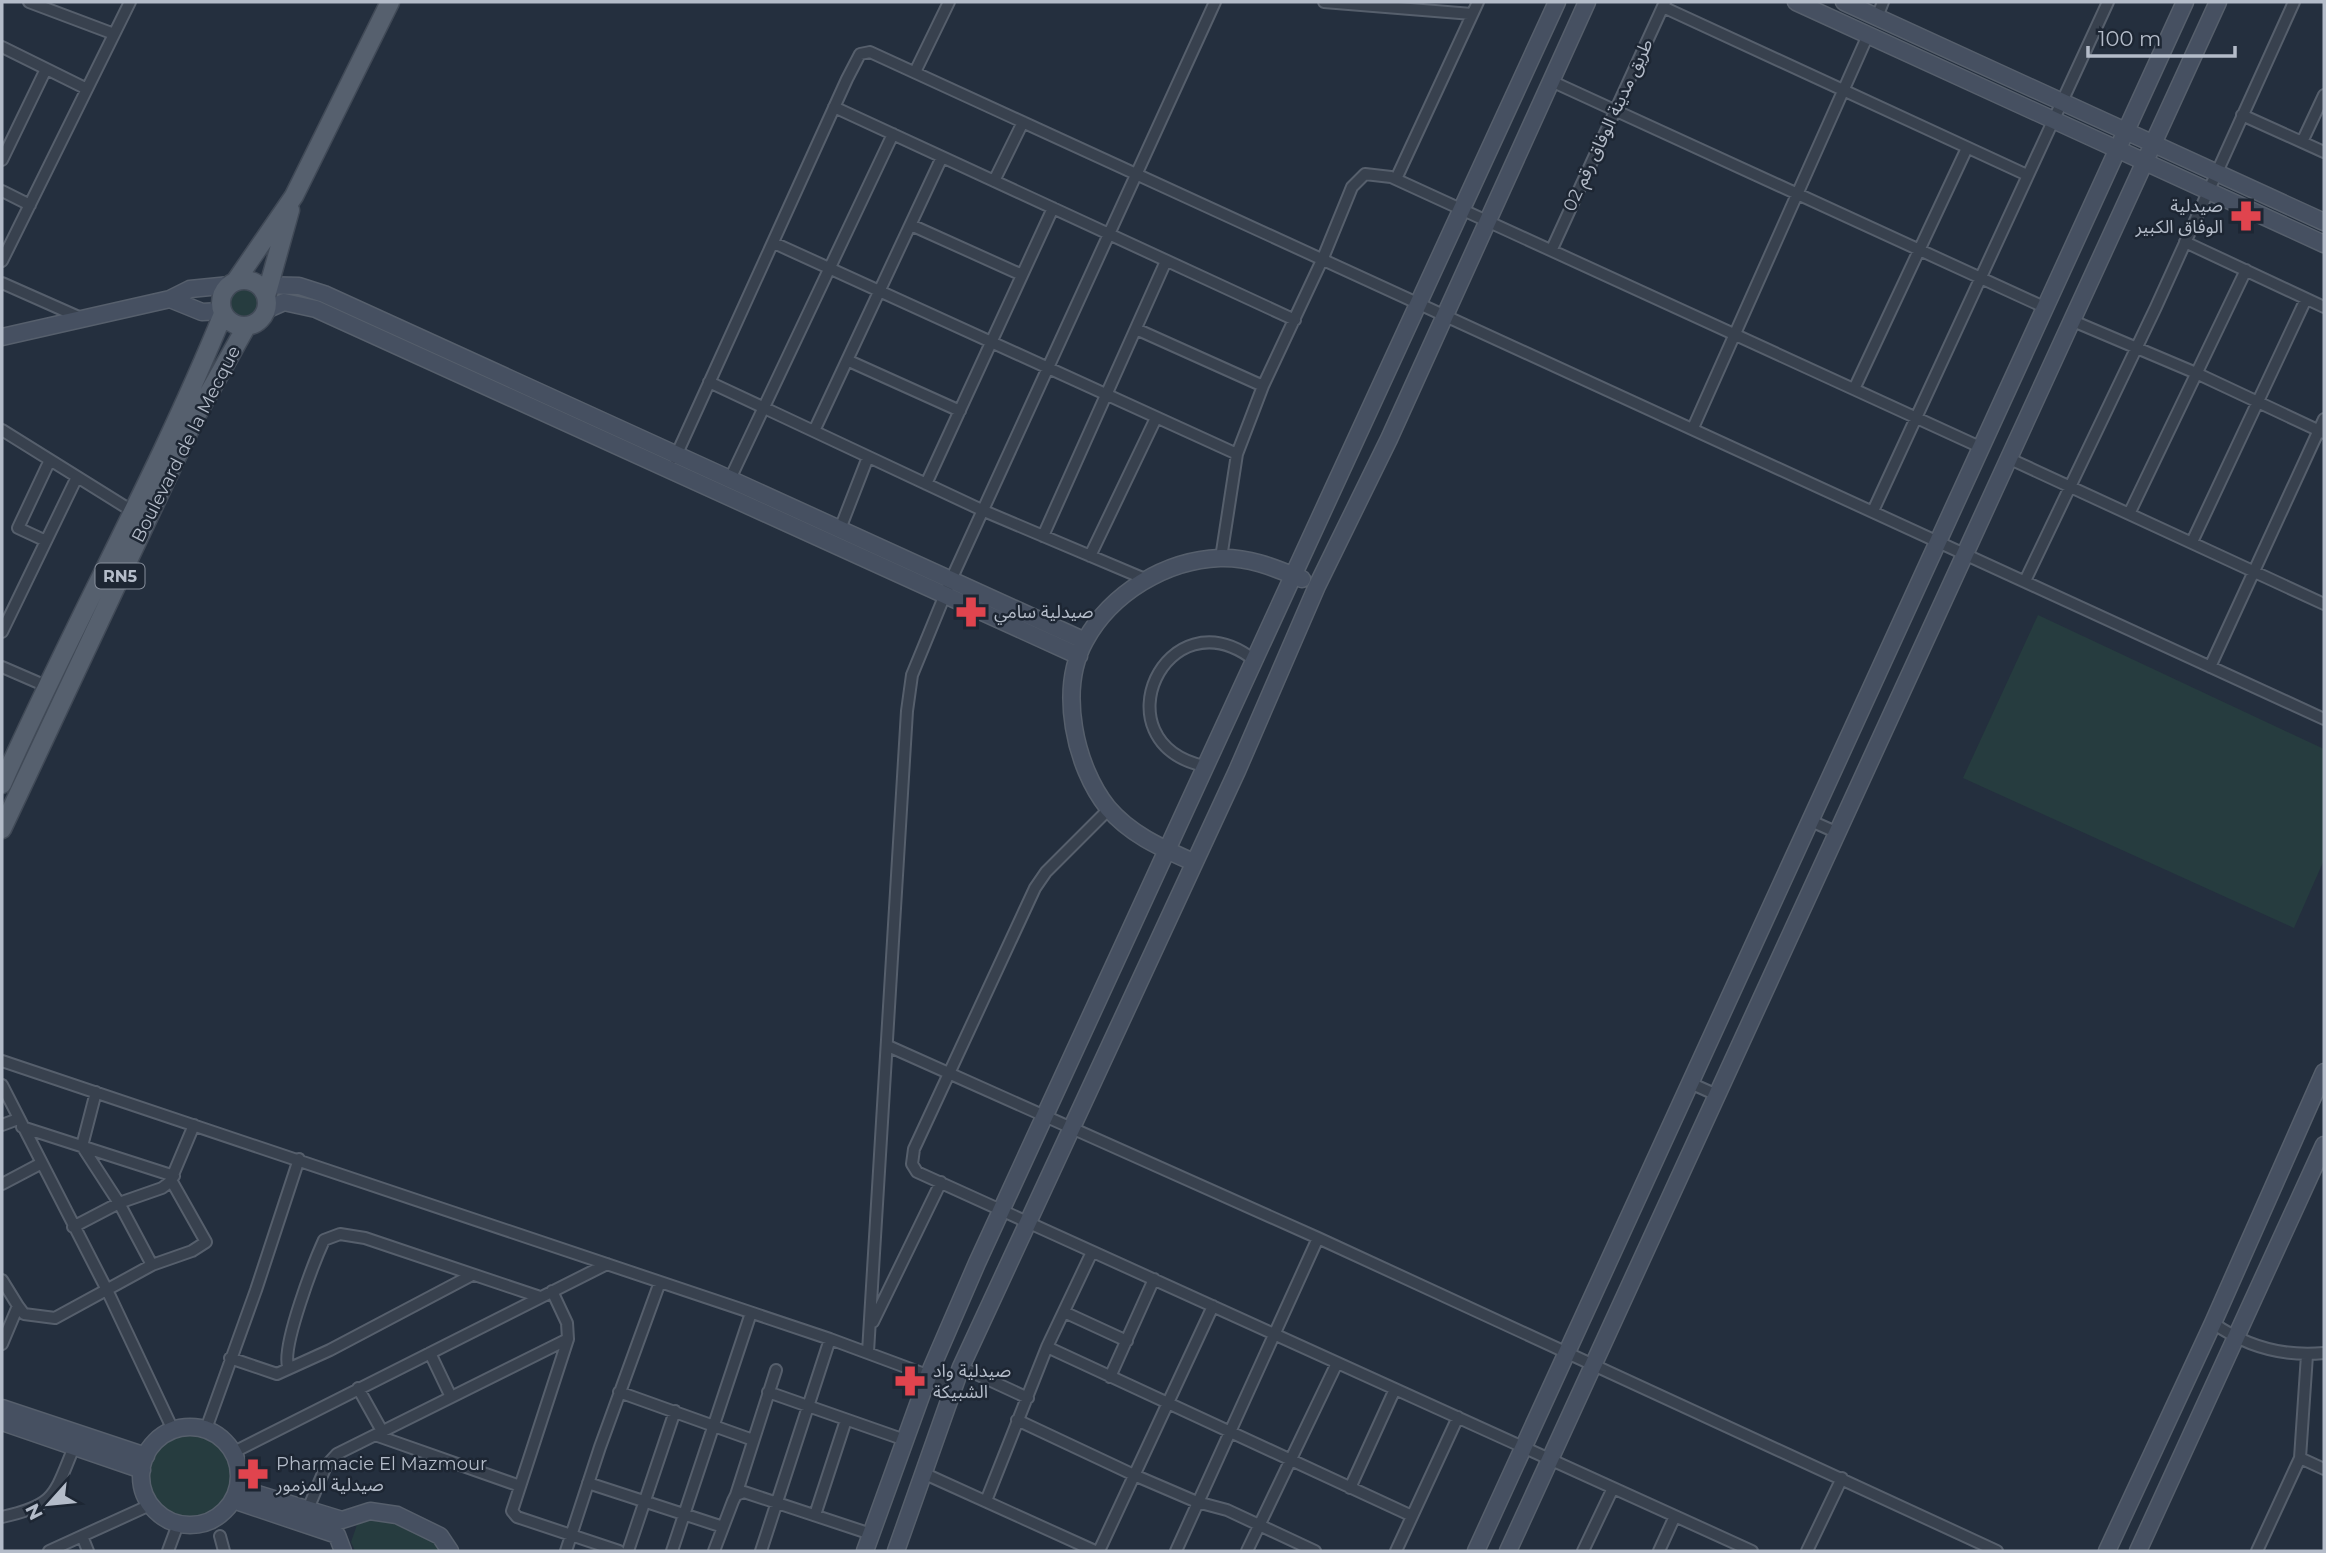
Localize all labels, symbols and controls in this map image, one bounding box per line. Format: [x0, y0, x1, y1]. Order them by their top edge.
scale bar [2088, 14, 2235, 58]
text: 100 m [2098, 26, 2161, 51]
street label: طريق مدينة الوفاق رقم 02 [1558, 35, 1659, 216]
place label: صيدلية الوفاق الكبير [2134, 195, 2223, 238]
pharmacy icon: صيدلية الوفاق الكبير [2229, 199, 2263, 233]
street label: Boulevard de la Mecque [127, 342, 245, 546]
road number: RN5 [96, 564, 144, 589]
pharmacy icon: صيدلية سامي [954, 595, 988, 629]
place label: صيدلية سامي [994, 601, 1093, 625]
place label: صيدلية واد الشبيكة [933, 1360, 1011, 1403]
pharmacy icon: صيدلية واد الشبيكة [893, 1364, 927, 1398]
place label: Pharmacie El Mazmour صيدلية المزمور [275, 1453, 487, 1496]
pharmacy icon: Pharmacie El Mazmour صيدلية المزمور [236, 1457, 270, 1491]
north arrow [14, 1469, 84, 1539]
text: N [21, 1499, 48, 1524]

